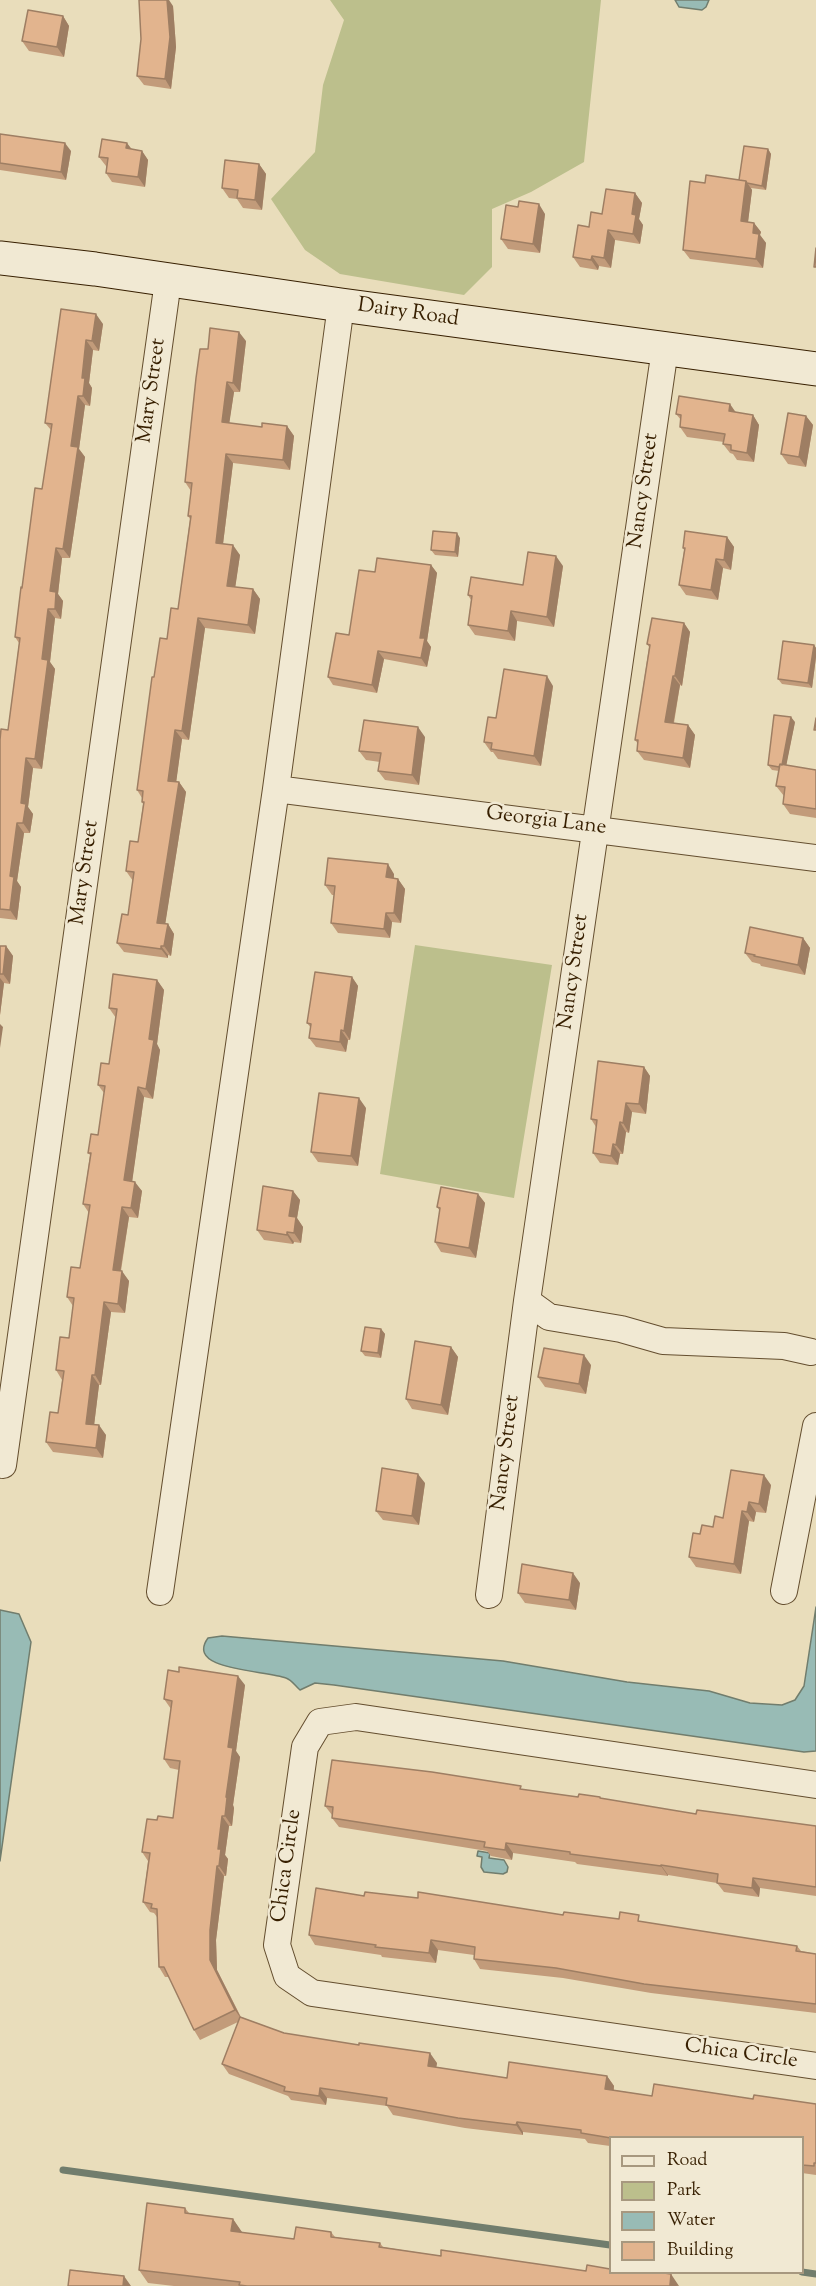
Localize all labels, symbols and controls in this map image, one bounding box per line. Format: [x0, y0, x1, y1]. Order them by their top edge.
street label: Dairy Road [356, 294, 460, 334]
street label: Mary Street [133, 337, 173, 445]
street label: Nancy Street [624, 432, 666, 550]
street label: Georgia Lane [484, 802, 608, 842]
street label: Mary Street [66, 819, 106, 927]
street label: Nancy Street [554, 913, 596, 1031]
street label: Nancy Street [487, 1394, 527, 1512]
street label: Chica Circle [268, 1808, 308, 1924]
street label: Chica Circle [683, 2035, 799, 2075]
legend [609, 2136, 804, 2274]
text: Road [667, 2148, 707, 2174]
text: Park [667, 2178, 701, 2204]
text: Water [667, 2208, 715, 2234]
text: Building [667, 2238, 733, 2264]

